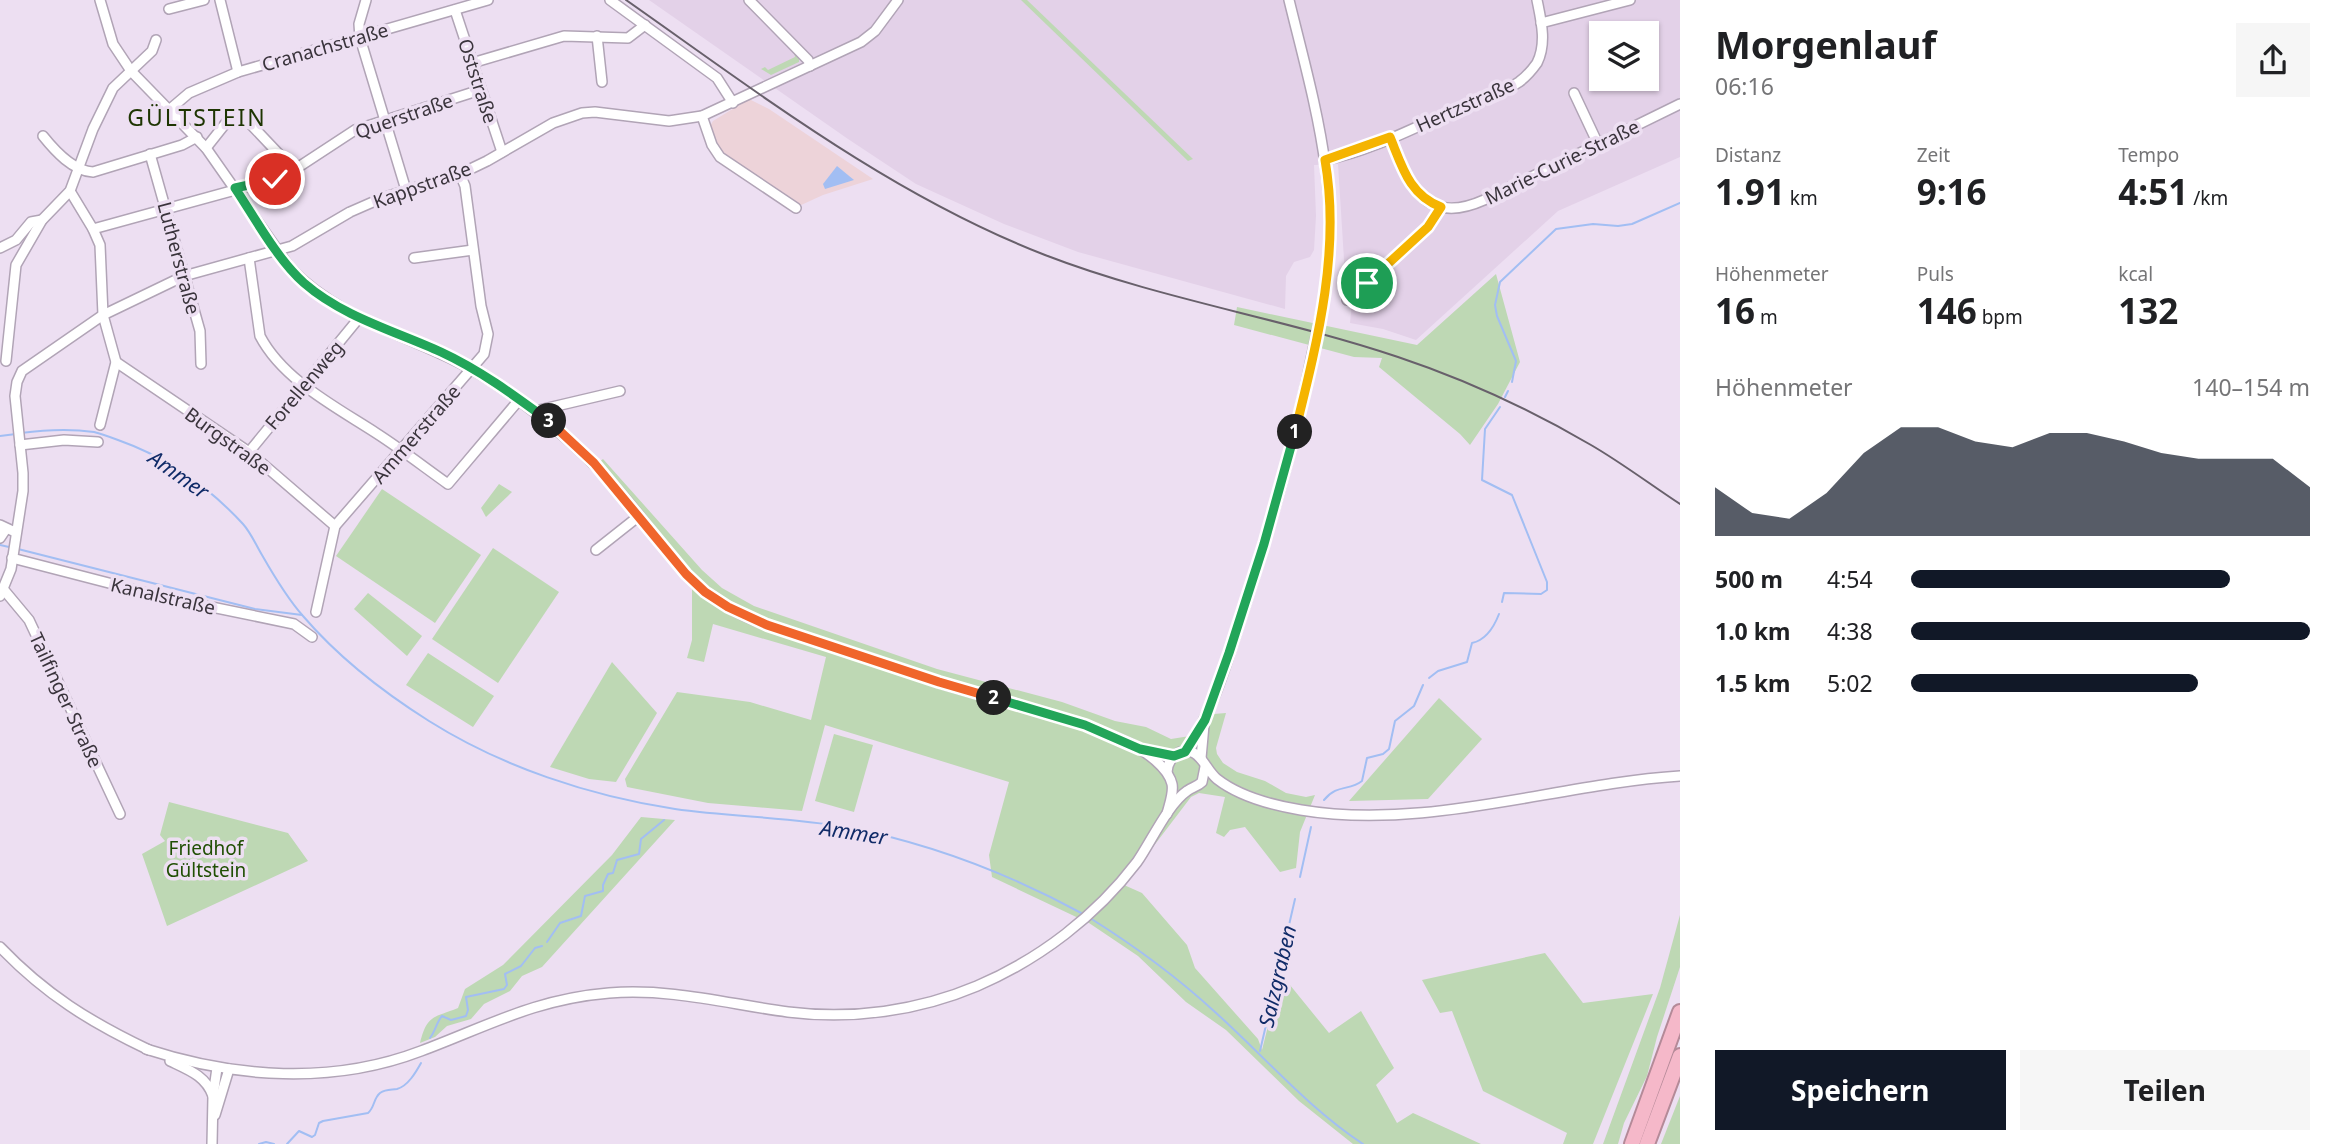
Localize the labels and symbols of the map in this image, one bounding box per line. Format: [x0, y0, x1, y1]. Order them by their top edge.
street label: Cranachstraße [259, 17, 391, 77]
street label: Oststraße [452, 35, 504, 127]
street label: Hertzstraße [1412, 72, 1518, 138]
street label: Querstraße [352, 87, 456, 145]
district label: GÜLTSTEIN [127, 101, 267, 133]
street label: Marie-Curie-Straße [1480, 113, 1644, 211]
pin [245, 149, 305, 209]
street label: Kappstraße [369, 155, 475, 215]
street label: Lutherstraße [151, 199, 207, 317]
pin [1337, 253, 1397, 313]
street label: Forellenweg [259, 335, 349, 435]
street label: Ammerstraße [366, 379, 466, 489]
street label: Burgstraße [180, 401, 276, 481]
pin: 3 [532, 404, 566, 438]
pin: 1 [1278, 414, 1312, 450]
water label: Ammer [142, 442, 216, 506]
street label: Kanalstraße [108, 571, 218, 621]
street label: Tailfinger Straße [23, 628, 109, 772]
pin: 2 [976, 680, 1012, 716]
water label: Ammer [817, 813, 891, 851]
park label: Friedhof Gültstein [166, 835, 246, 883]
water label: Salzgraben [1252, 922, 1302, 1030]

